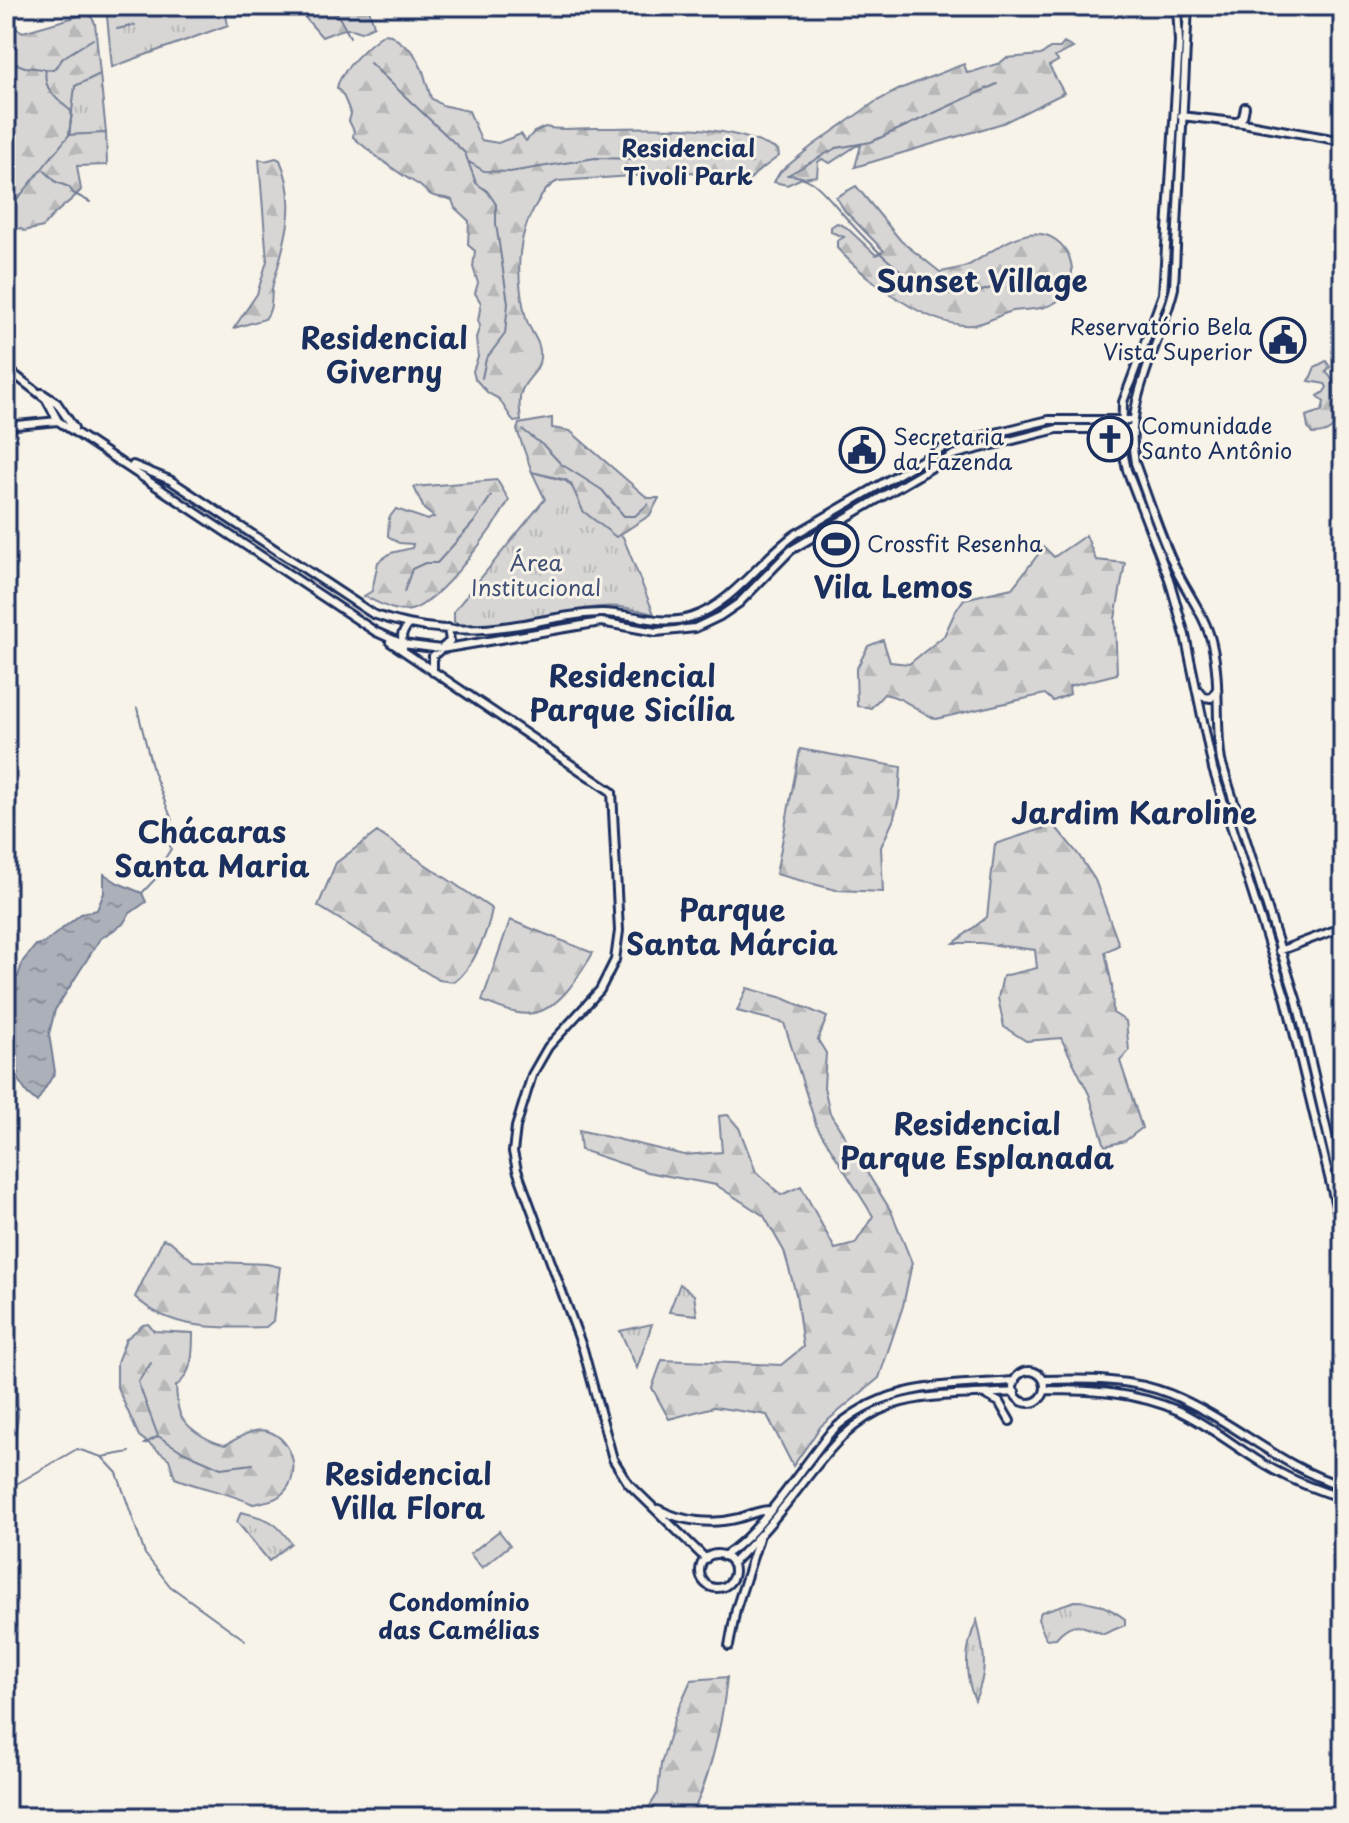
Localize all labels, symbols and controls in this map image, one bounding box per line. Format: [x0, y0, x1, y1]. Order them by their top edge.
district label: Residencial Tivoli Park [621, 129, 755, 193]
district label: Sunset Village [876, 257, 1088, 302]
place label: Reservatório Bela Vista Superior [1070, 309, 1252, 367]
district label: Residencial Giverny [300, 314, 468, 393]
public building icon: Reservatório Bela Vista Superior [1259, 316, 1307, 364]
place label: Comunidade Santo Antônio [1141, 408, 1292, 466]
church icon: Comunidade Santo Antônio [1086, 415, 1134, 463]
place label: Secretaria da Fazenda [893, 419, 1013, 477]
public building icon: Secretaria da Fazenda [838, 426, 886, 474]
sports icon: Crossfit Resenha [812, 520, 860, 568]
place label: Crossfit Resenha [867, 526, 1043, 559]
park label: Área Institucional [471, 545, 601, 603]
district label: Vila Lemos [813, 563, 973, 608]
district label: Residencial Parque Sicília [529, 652, 736, 731]
district label: Jardim Karoline [1011, 789, 1257, 834]
district label: Chácaras Santa Maria [114, 808, 310, 887]
district label: Parque Santa Márcia [626, 886, 839, 965]
district label: Residencial Parque Esplanada [840, 1100, 1114, 1179]
district label: Residencial Villa Flora [324, 1450, 492, 1529]
district label: Condomínio das Camélias [378, 1583, 540, 1647]

